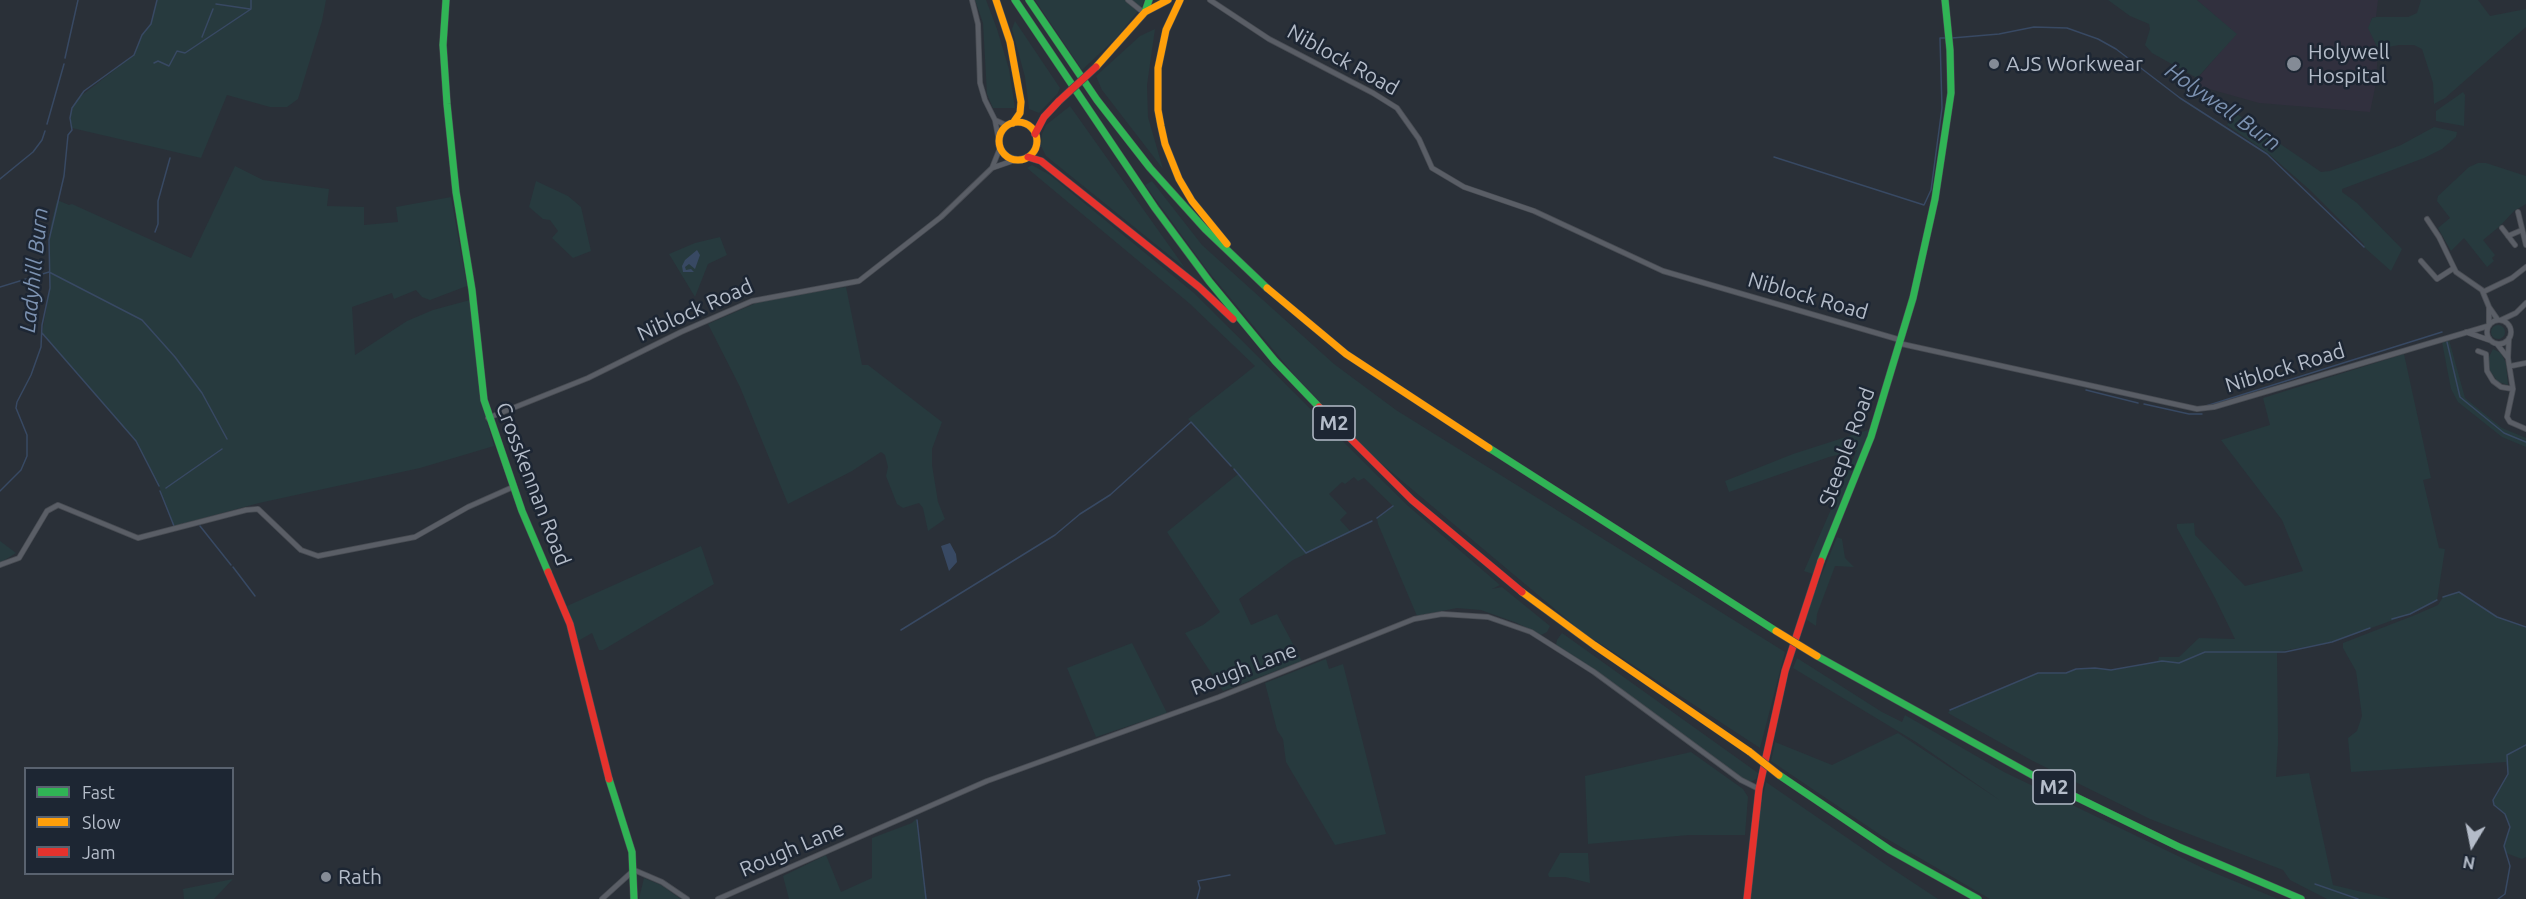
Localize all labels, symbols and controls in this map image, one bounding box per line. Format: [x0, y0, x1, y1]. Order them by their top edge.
street label: Niblock Road [1283, 19, 1403, 101]
place label: Holywell Hospital [2308, 39, 2390, 89]
place label: AJS Workwear [2006, 51, 2143, 77]
marker: Holywell Hospital [2285, 55, 2303, 73]
marker: AJS Workwear [1987, 57, 2001, 71]
water label: Holywell Burn [2160, 57, 2286, 157]
water label: Ladyhill Burn [14, 206, 54, 334]
street label: Niblock Road [1745, 267, 1871, 325]
street label: Niblock Road [633, 273, 757, 347]
street label: Niblock Road [2222, 338, 2348, 398]
street label: Steeple Road [1814, 384, 1880, 510]
street label: Crosskennan Road [490, 399, 576, 569]
road number: M2 [1313, 406, 1355, 440]
street label: Rough Lane [1188, 637, 1300, 701]
legend [24, 767, 234, 875]
road number: M2 [2033, 770, 2075, 804]
text: Fast [82, 782, 115, 802]
text: Slow [82, 812, 121, 832]
north arrow [2442, 815, 2502, 875]
street label: Rough Lane [736, 816, 848, 882]
text: Jam [82, 842, 116, 862]
text: N [2461, 853, 2476, 873]
place label: Rath [338, 864, 382, 890]
marker: Rath [319, 870, 333, 884]

